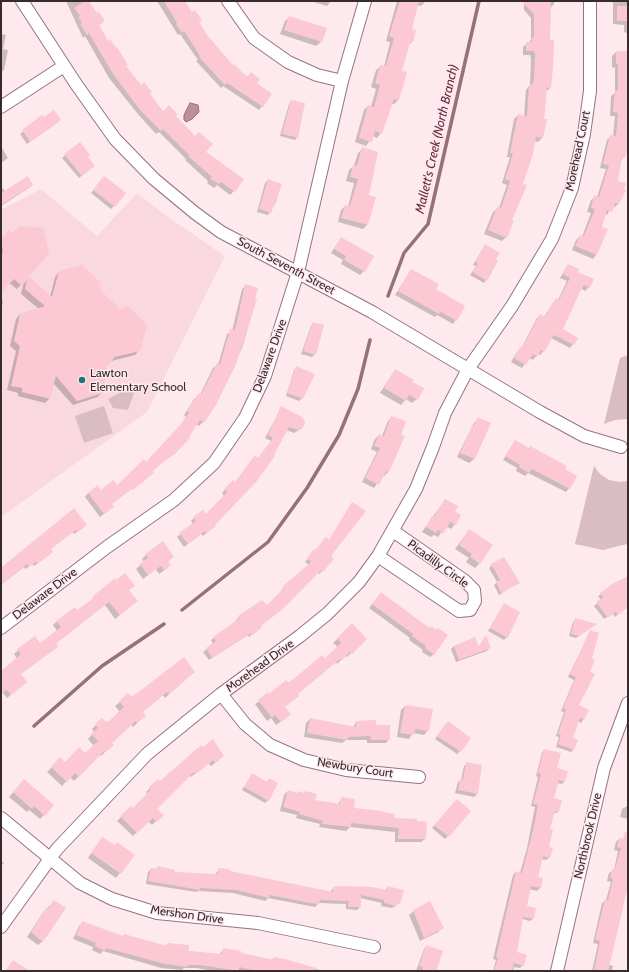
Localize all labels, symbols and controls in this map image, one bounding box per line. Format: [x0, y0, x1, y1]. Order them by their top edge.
water label: Mallett's Creek (North Branch) [412, 63, 462, 215]
street label: Morehead Court [562, 110, 594, 192]
street label: South Seventh Street [235, 234, 337, 298]
street label: Delaware Drive [250, 317, 290, 395]
place label: Lawton Elementary School [90, 366, 186, 394]
marker: Lawton Elementary School [77, 375, 87, 385]
street label: Picadilly Circle [404, 537, 472, 591]
street label: Delaware Drive [10, 565, 80, 623]
street label: Morehead Drive [223, 636, 297, 696]
street label: Newbury Court [316, 755, 394, 781]
street label: Northbrook Drive [571, 792, 605, 880]
street label: Mershon Drive [149, 903, 225, 927]

